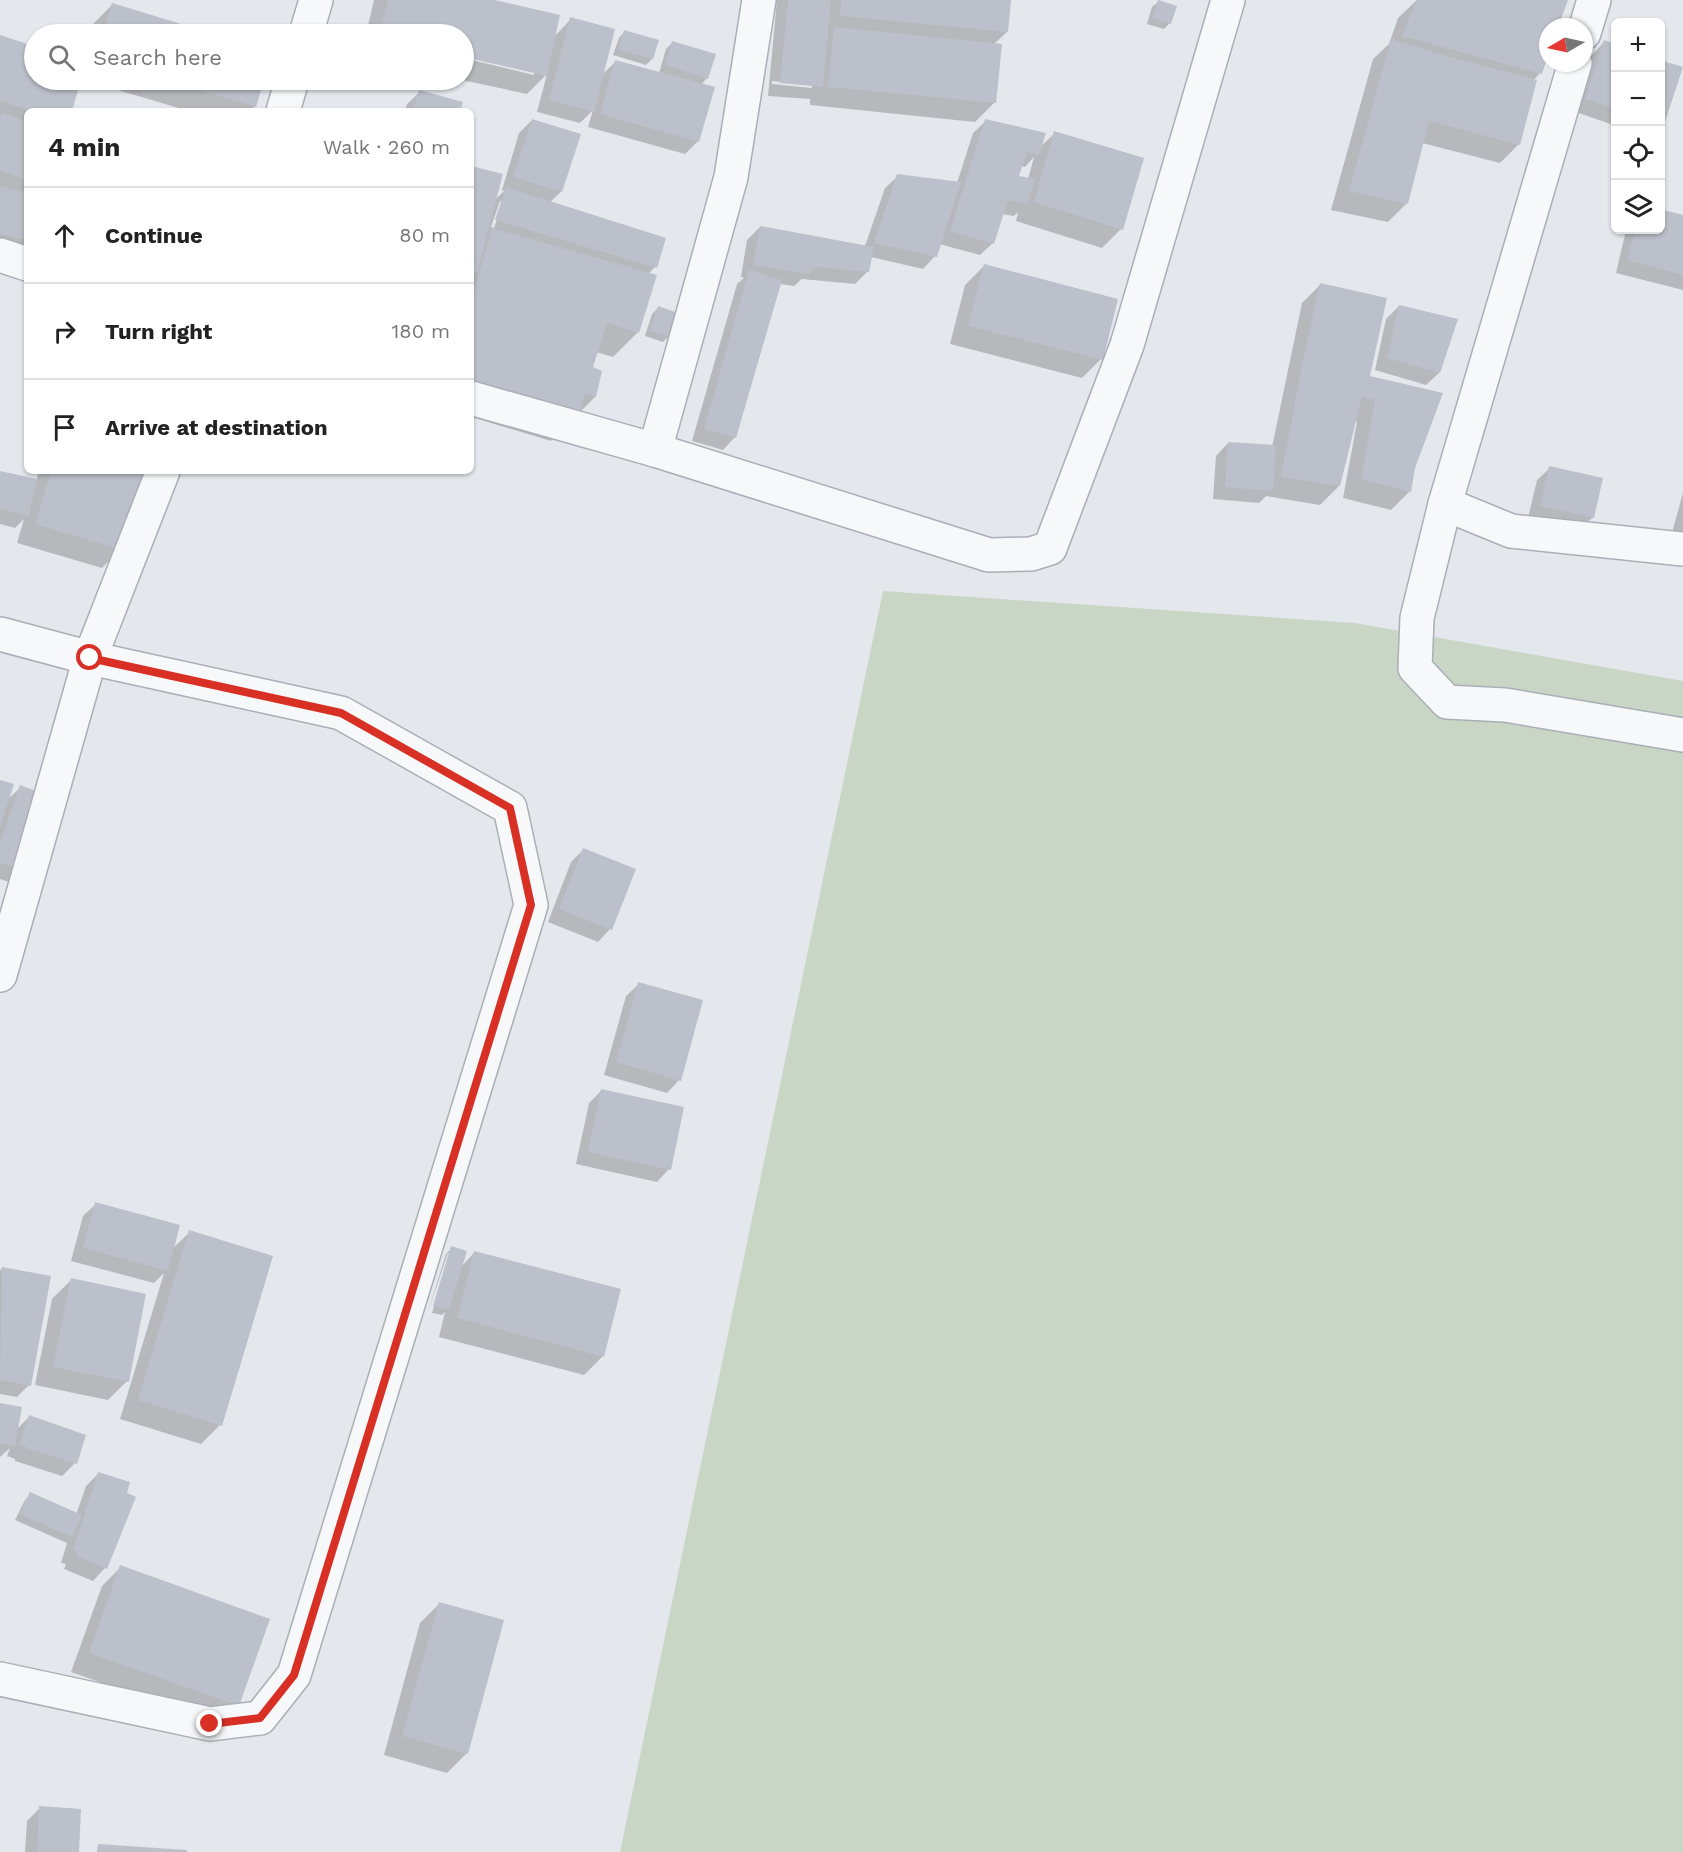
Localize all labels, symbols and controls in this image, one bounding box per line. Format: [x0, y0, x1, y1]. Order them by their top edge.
north arrow [1539, 18, 1593, 72]
map controls [1611, 18, 1665, 234]
button: + [1611, 18, 1665, 72]
search box [24, 24, 474, 90]
icon: search [45, 41, 78, 74]
text: Search here [93, 45, 222, 70]
button: − [1611, 72, 1665, 126]
button: locate [1611, 126, 1665, 180]
text: 4 min [48, 132, 120, 162]
text: Walk · 260 m [323, 135, 450, 159]
button: layers [1611, 180, 1665, 234]
icon: ahead [48, 219, 81, 252]
text: Continue [105, 223, 203, 248]
text: 80 m [399, 223, 450, 247]
icon: right [48, 315, 81, 348]
text: Turn right [105, 319, 212, 344]
text: 180 m [392, 319, 450, 343]
icon: arrive [48, 411, 81, 444]
text: Arrive at destination [105, 415, 328, 440]
route start [76, 644, 102, 670]
route end [196, 1710, 222, 1736]

